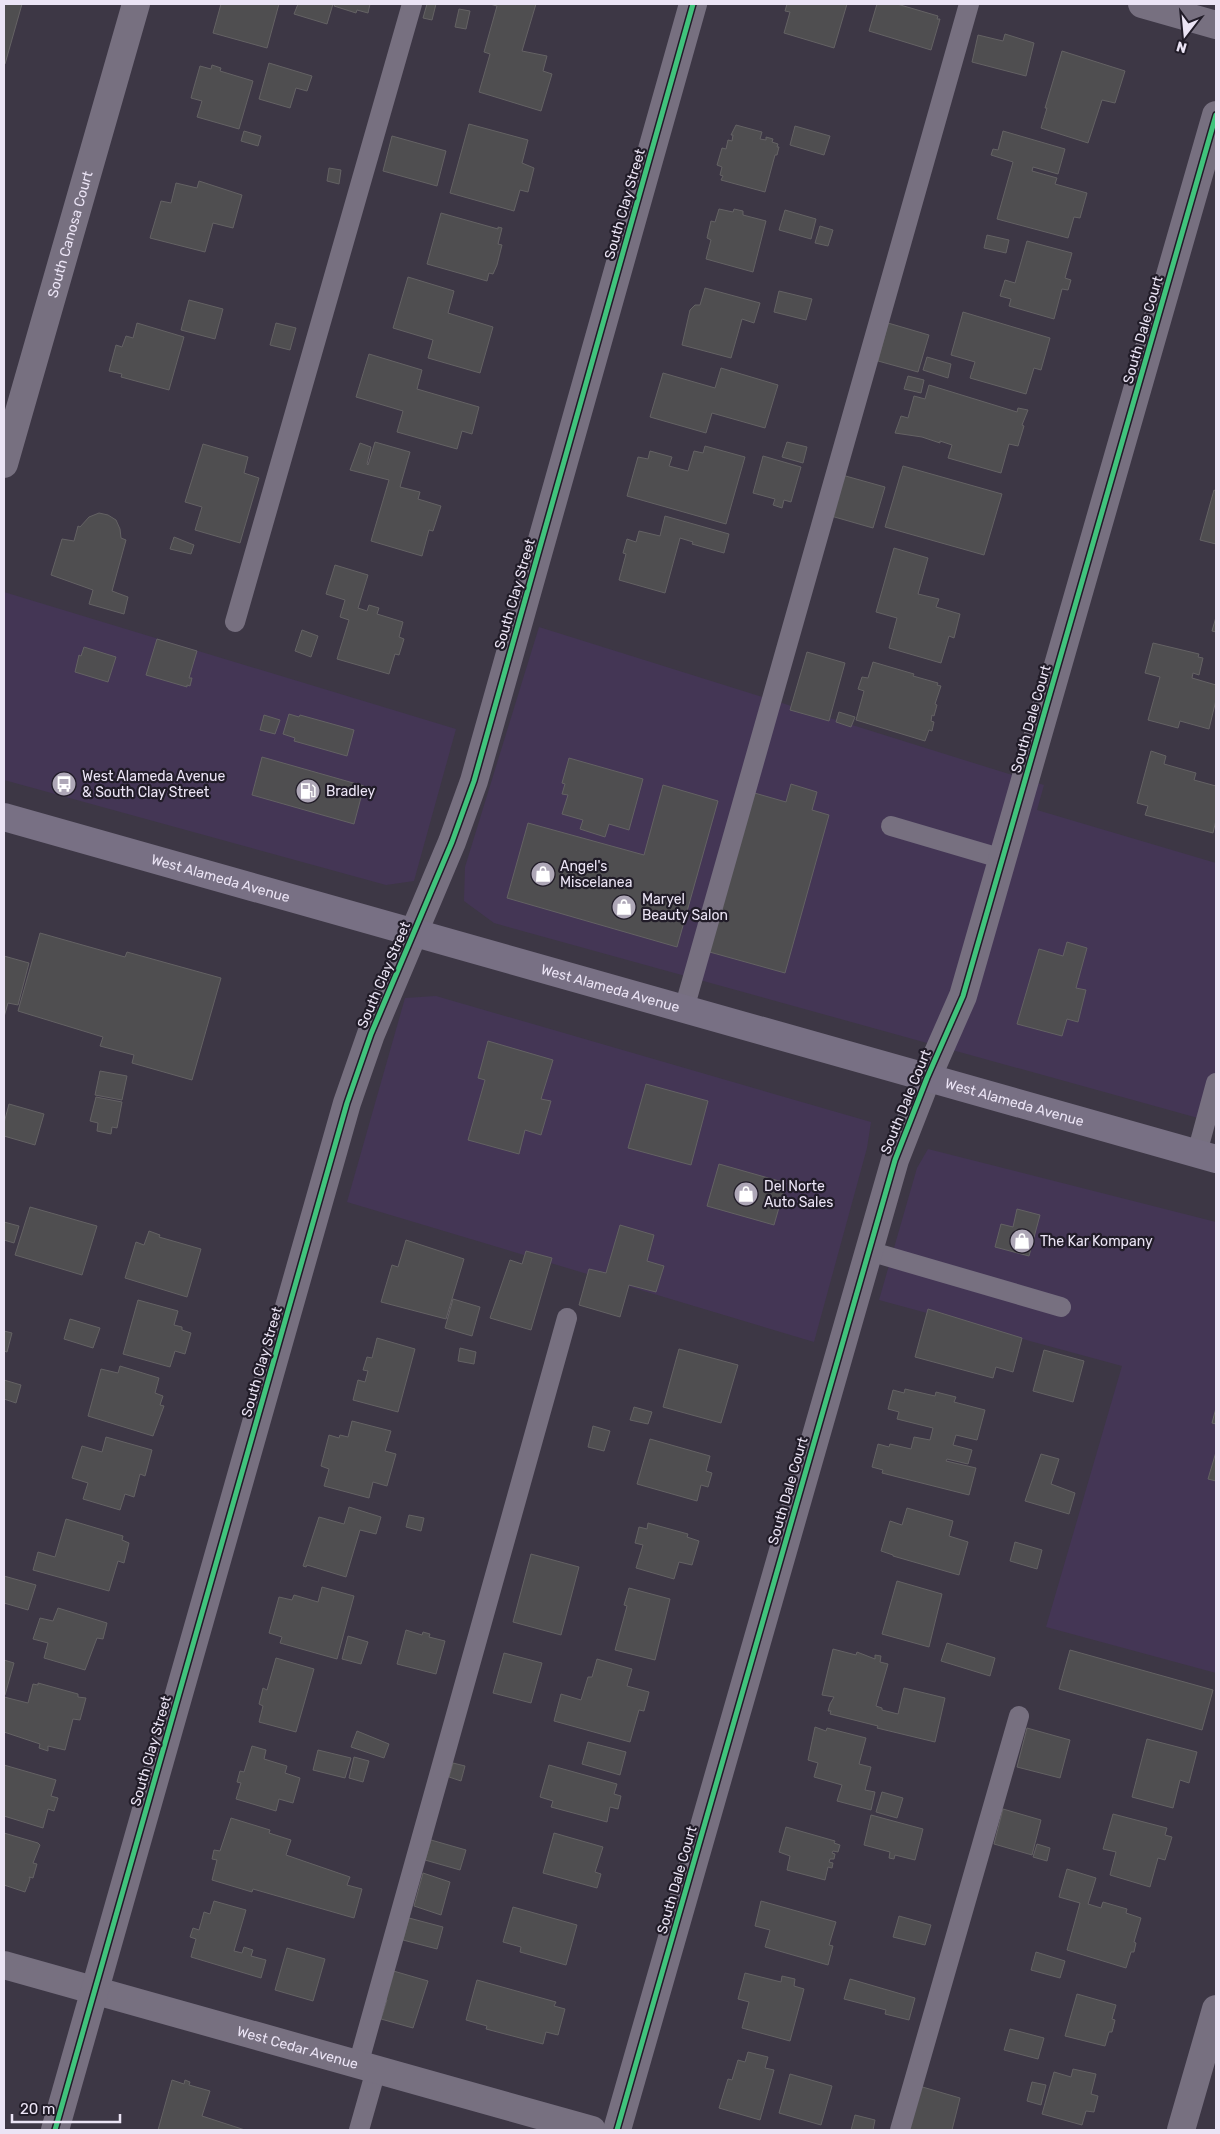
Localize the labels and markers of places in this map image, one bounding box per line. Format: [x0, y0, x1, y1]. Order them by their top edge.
place label: West Alameda Avenue & South Clay Street [82, 768, 226, 801]
bus stop icon: West Alameda Avenue & South Clay Street [51, 771, 77, 797]
fuel station icon: Bradley [295, 778, 321, 804]
place label: Bradley [326, 783, 376, 800]
place label: Angel's Miscelanea [560, 858, 632, 891]
shop icon: Angel's Miscelanea [530, 861, 556, 887]
place label: Maryel Beauty Salon [642, 891, 728, 924]
shop icon: Maryel Beauty Salon [611, 894, 637, 920]
place label: Del Norte Auto Sales [764, 1178, 833, 1211]
shop icon: Del Norte Auto Sales [733, 1181, 759, 1207]
shop icon: The Kar Kompany [1009, 1228, 1035, 1254]
place label: The Kar Kompany [1040, 1233, 1153, 1250]

